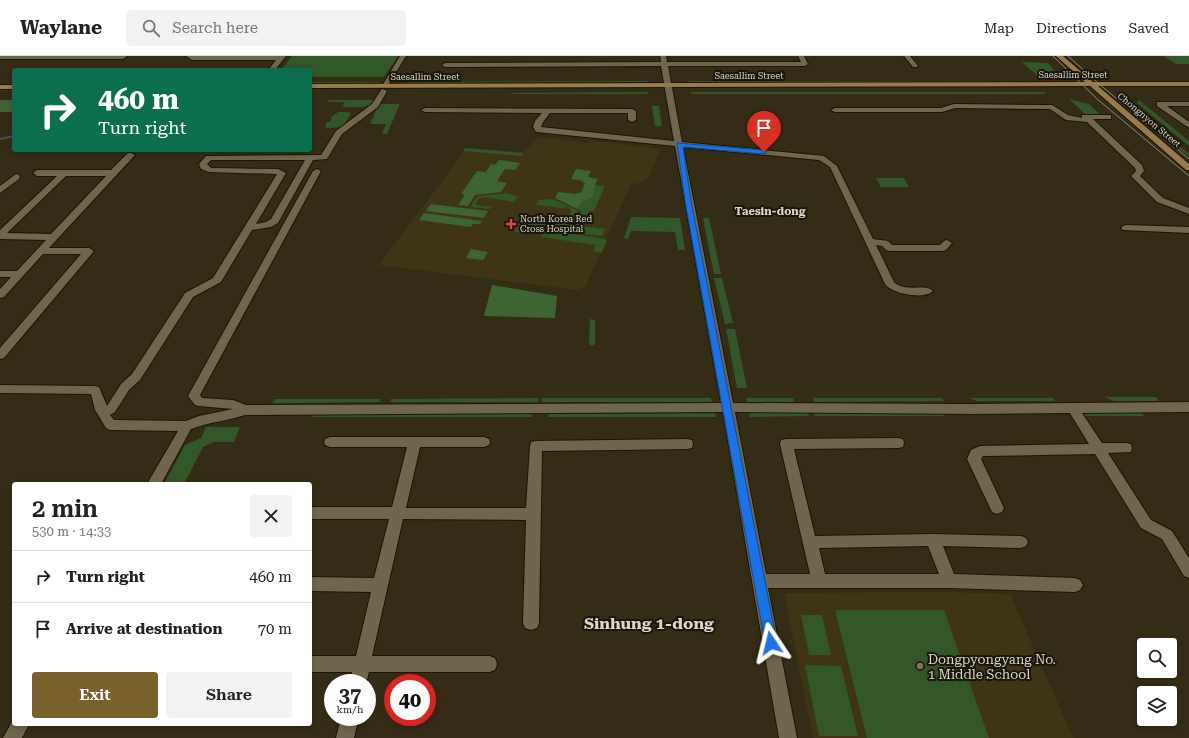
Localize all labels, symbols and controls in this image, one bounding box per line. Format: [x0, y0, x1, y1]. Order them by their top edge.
search box [126, 10, 406, 46]
text: Waylane [20, 16, 102, 39]
icon: search [140, 17, 162, 39]
text: Search here [172, 19, 258, 37]
text: Map [984, 20, 1014, 36]
text: Directions [1036, 20, 1106, 36]
text: Saved [1128, 20, 1169, 36]
street label: Saesallim Street [1038, 70, 1108, 80]
street label: Saesallim Street [714, 71, 784, 81]
street label: Saesallim Street [390, 72, 460, 82]
text: 460 m [98, 83, 179, 116]
icon: right [32, 84, 84, 136]
street label: Chongnyon Street [1116, 91, 1183, 150]
pin [747, 111, 781, 152]
text: Turn right [98, 117, 186, 138]
icon: arrive [753, 117, 775, 139]
district label: Taesin-dong [735, 205, 806, 218]
place label: North Korea Red Cross Hospital [520, 214, 593, 234]
marker: North Korea Red Cross Hospital [505, 218, 517, 230]
text: 2 min [32, 495, 98, 523]
button: close [250, 495, 292, 537]
text: 530 m · 14:33 [32, 524, 111, 539]
icon: right [32, 566, 54, 588]
text: Turn right [66, 568, 145, 586]
text: 460 m [249, 568, 292, 586]
district label: Sinhung 1-dong [584, 614, 714, 633]
icon: arrive [32, 618, 54, 640]
text: Arrive at destination [66, 620, 222, 638]
text: 70 m [258, 620, 292, 638]
position arrow [750, 622, 792, 664]
map controls [1137, 638, 1177, 726]
button: search [1137, 638, 1177, 678]
place label: Dongpyongyang No. 1 Middle School [928, 652, 1056, 682]
marker: Dongpyongyang No. 1 Middle School [915, 661, 925, 671]
button: Exit [32, 672, 158, 718]
button: Share [166, 672, 292, 718]
speed limit sign: 40 [384, 674, 436, 726]
text: 37 [339, 683, 361, 707]
button: layers [1137, 686, 1177, 726]
text: km/h [337, 704, 363, 715]

